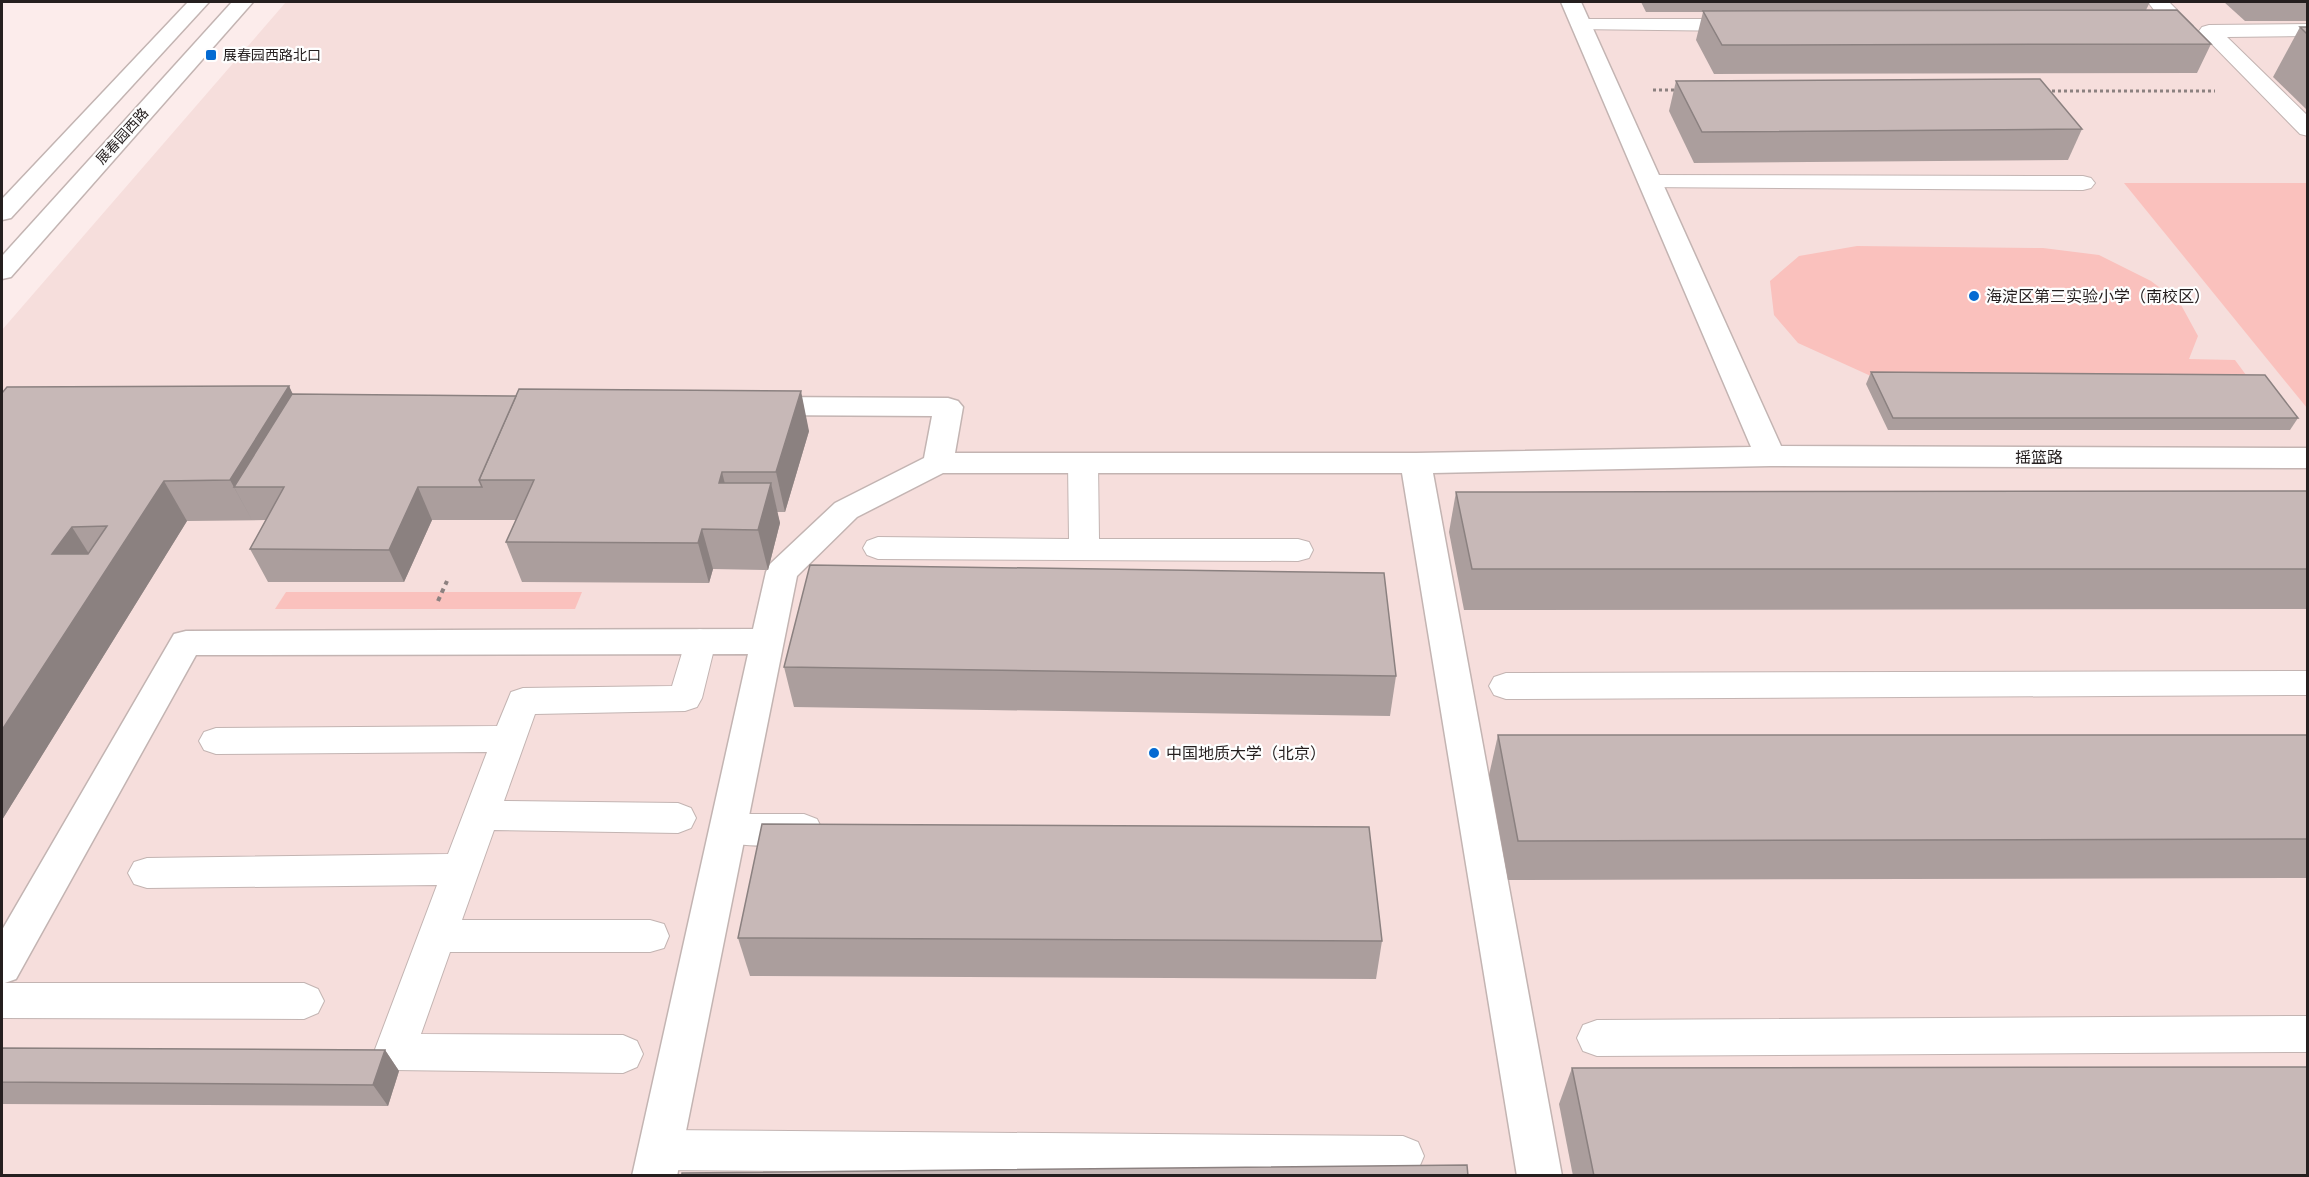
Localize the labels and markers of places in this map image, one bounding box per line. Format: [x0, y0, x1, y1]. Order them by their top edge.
place label: 展春园西路北口 [223, 46, 321, 66]
marker: 展春园西路北口 [204, 48, 218, 62]
place label: 海淀区第三实验小学（南校区） [1986, 286, 2210, 308]
marker: 海淀区第三实验小学（南校区） [1967, 289, 1981, 303]
place label: 中国地质大学（北京） [1166, 743, 1326, 765]
marker: 中国地质大学（北京） [1147, 746, 1161, 760]

